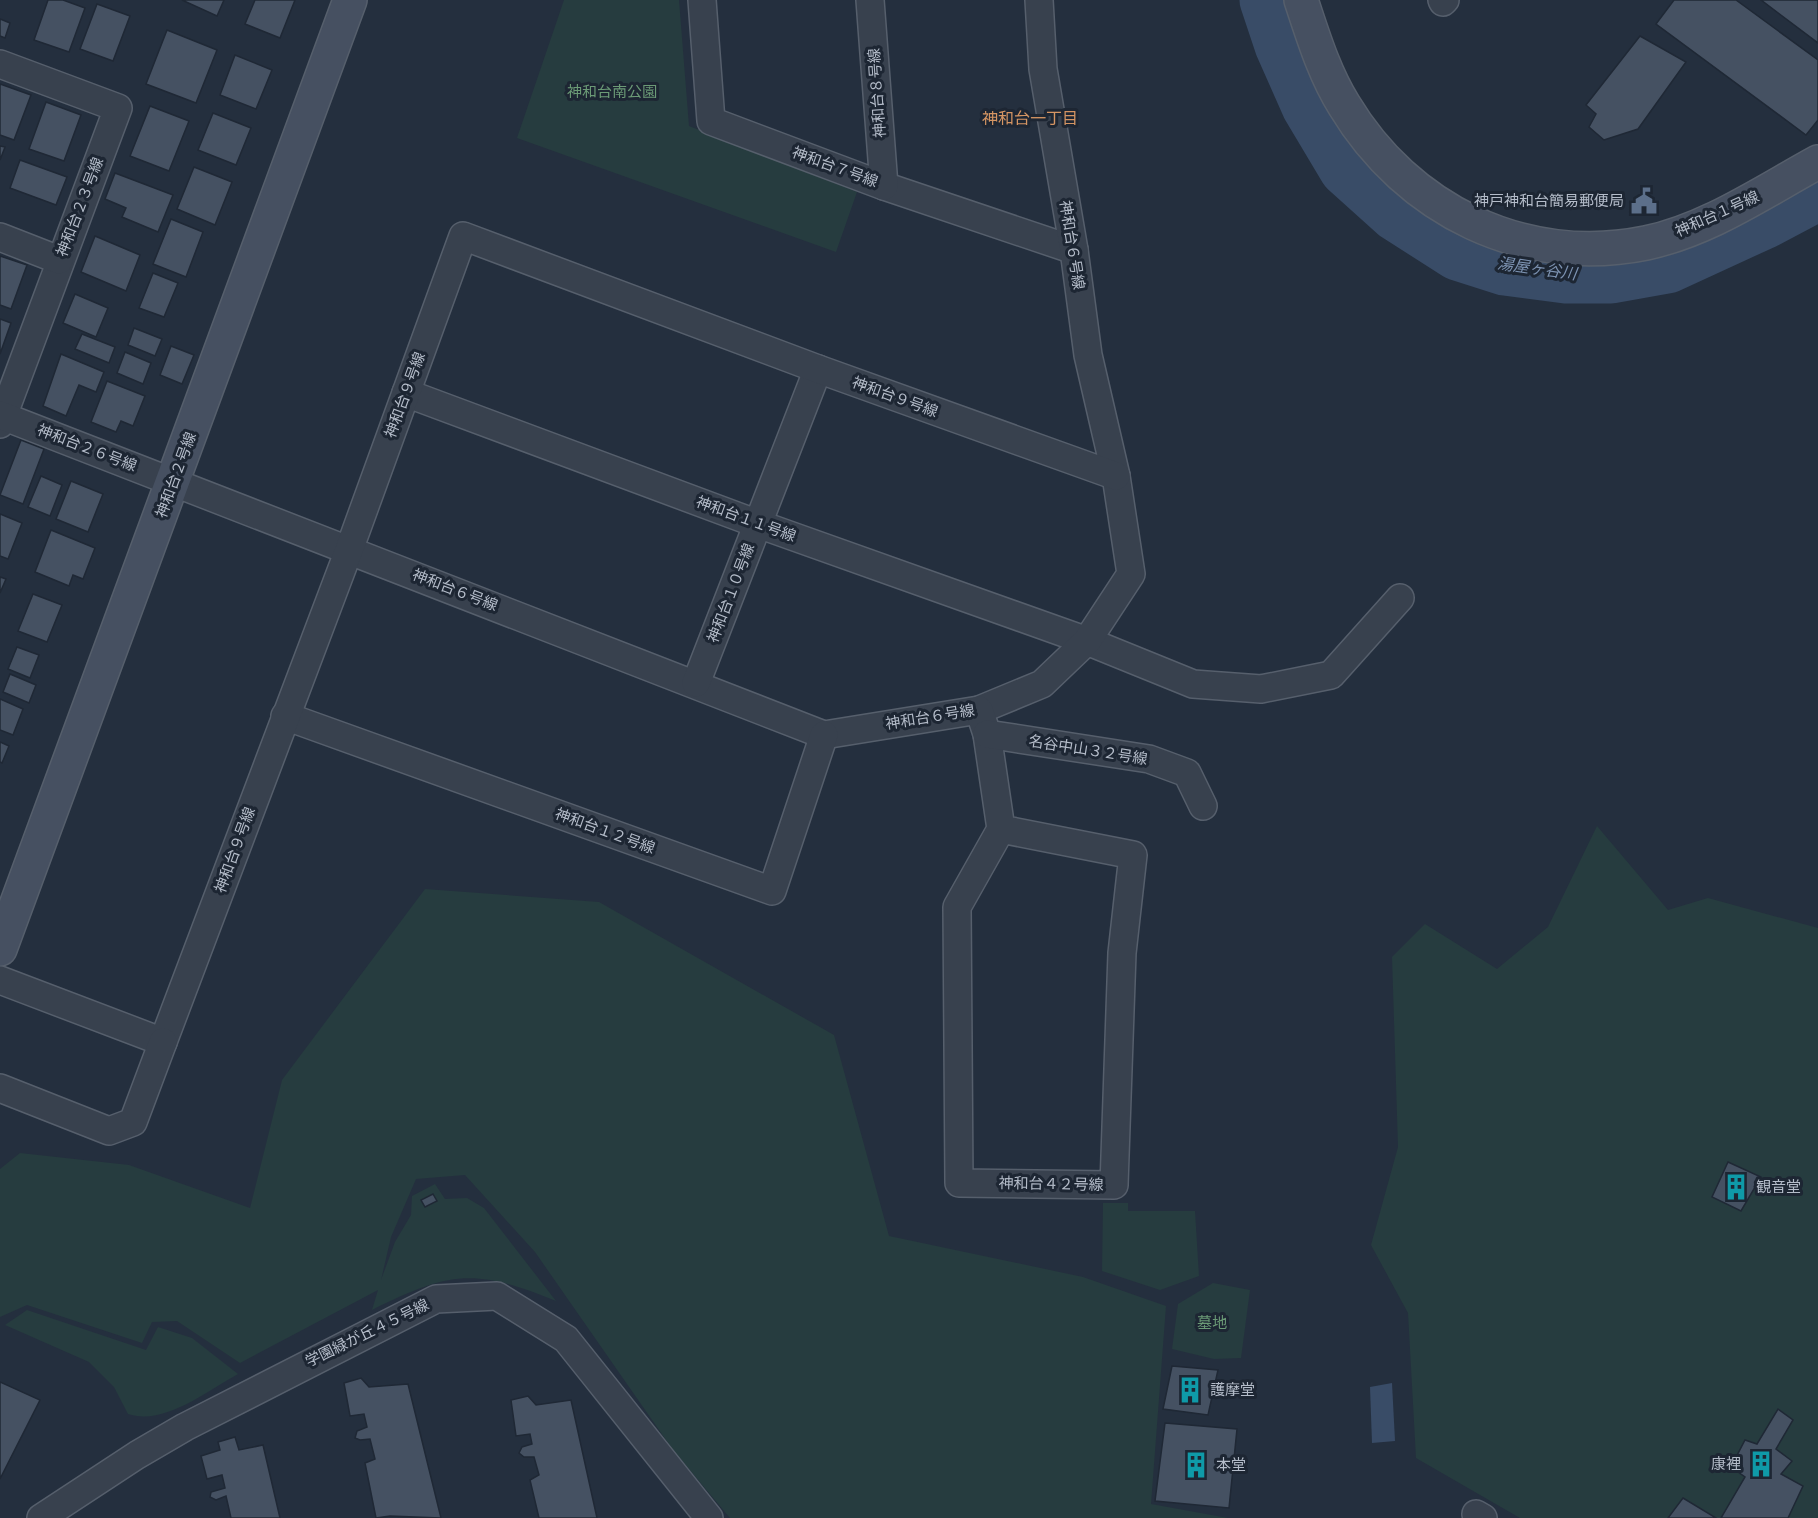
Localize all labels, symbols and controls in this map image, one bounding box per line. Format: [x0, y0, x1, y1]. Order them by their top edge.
street label: 神和台８号線 [865, 47, 889, 139]
park label: 神和台南公園 [567, 83, 657, 101]
district label: 神和台一丁目 [982, 109, 1078, 129]
street label: 神和台７号線 [790, 143, 880, 191]
street label: 神和台２３号線 [53, 155, 107, 259]
public building icon: 神戸神和台簡易郵便局 [1629, 186, 1659, 216]
street label: 神和台１号線 [1672, 187, 1762, 241]
place label: 神戸神和台簡易郵便局 [1474, 192, 1624, 210]
street label: 神和台６号線 [1056, 199, 1088, 291]
water label: 湯屋ヶ谷川 [1496, 254, 1580, 285]
street label: 神和台９号線 [381, 350, 429, 440]
street label: 神和台９号線 [850, 373, 940, 421]
street label: 神和台２６号線 [35, 421, 139, 475]
street label: 神和台２号線 [152, 430, 200, 520]
street label: 神和台１１号線 [694, 493, 798, 545]
street label: 神和台１０号線 [704, 541, 758, 645]
street label: 神和台６号線 [410, 565, 500, 615]
street label: 神和台６号線 [884, 701, 976, 733]
street label: 名谷中山３２号線 [1027, 732, 1149, 768]
street label: 神和台９号線 [211, 805, 259, 895]
street label: 神和台１２号線 [553, 805, 657, 857]
building icon: 観音堂 [1721, 1172, 1751, 1202]
street label: 神和台４２号線 [998, 1174, 1104, 1194]
place label: 観音堂 [1756, 1178, 1801, 1196]
street label: 学園緑が丘４５号線 [302, 1295, 432, 1371]
park label: 墓地 [1197, 1314, 1227, 1332]
building icon: 護摩堂 [1175, 1375, 1205, 1405]
place label: 護摩堂 [1210, 1381, 1255, 1399]
building icon: 康裡 [1746, 1449, 1776, 1479]
building icon: 本堂 [1181, 1450, 1211, 1480]
place label: 康裡 [1711, 1455, 1741, 1473]
place label: 本堂 [1216, 1456, 1246, 1474]

